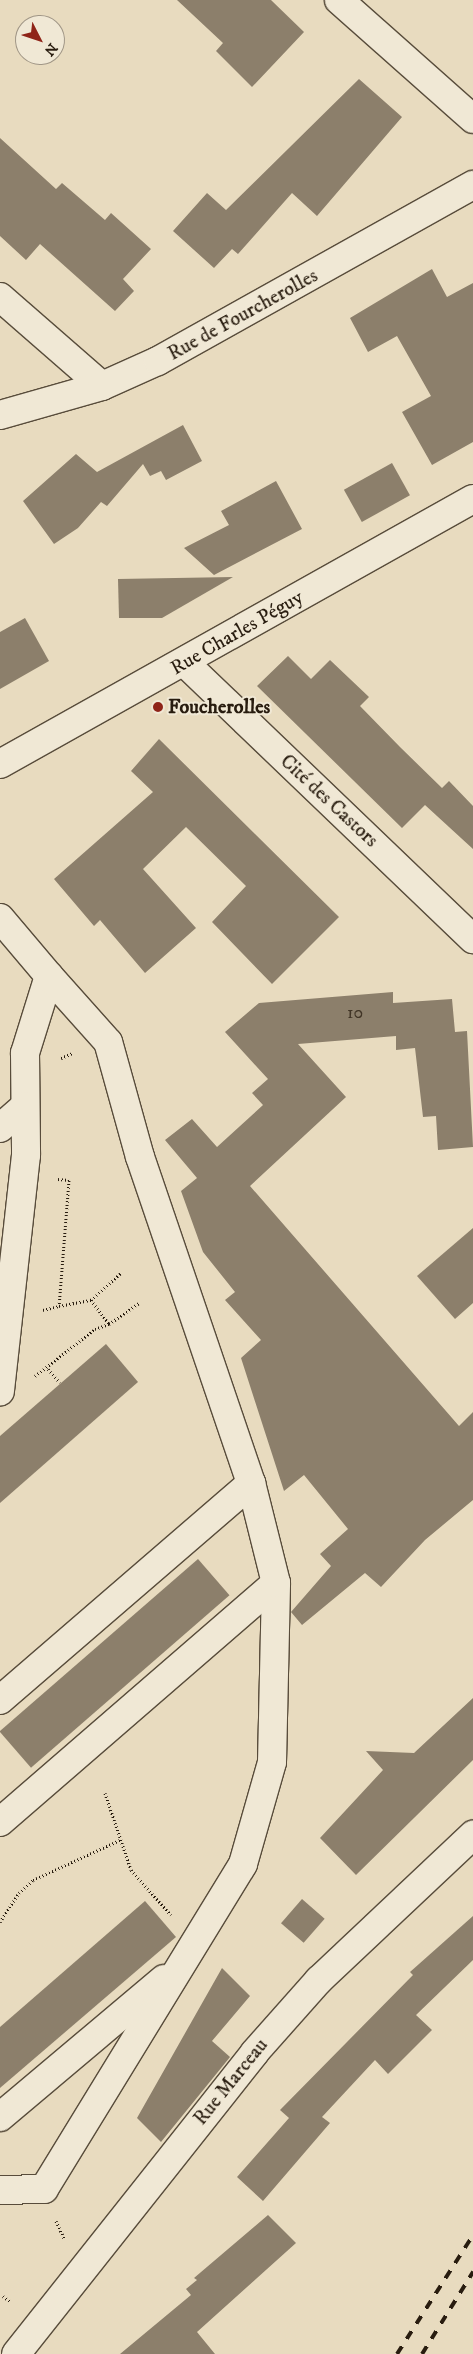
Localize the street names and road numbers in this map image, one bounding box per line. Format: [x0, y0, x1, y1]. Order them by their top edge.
street label: Rue de Fourcherolles [164, 264, 322, 366]
street label: Rue Charles Péguy [167, 585, 307, 681]
street label: Cité des Castors [275, 750, 383, 852]
street label: Rue Marceau [189, 2034, 273, 2130]

